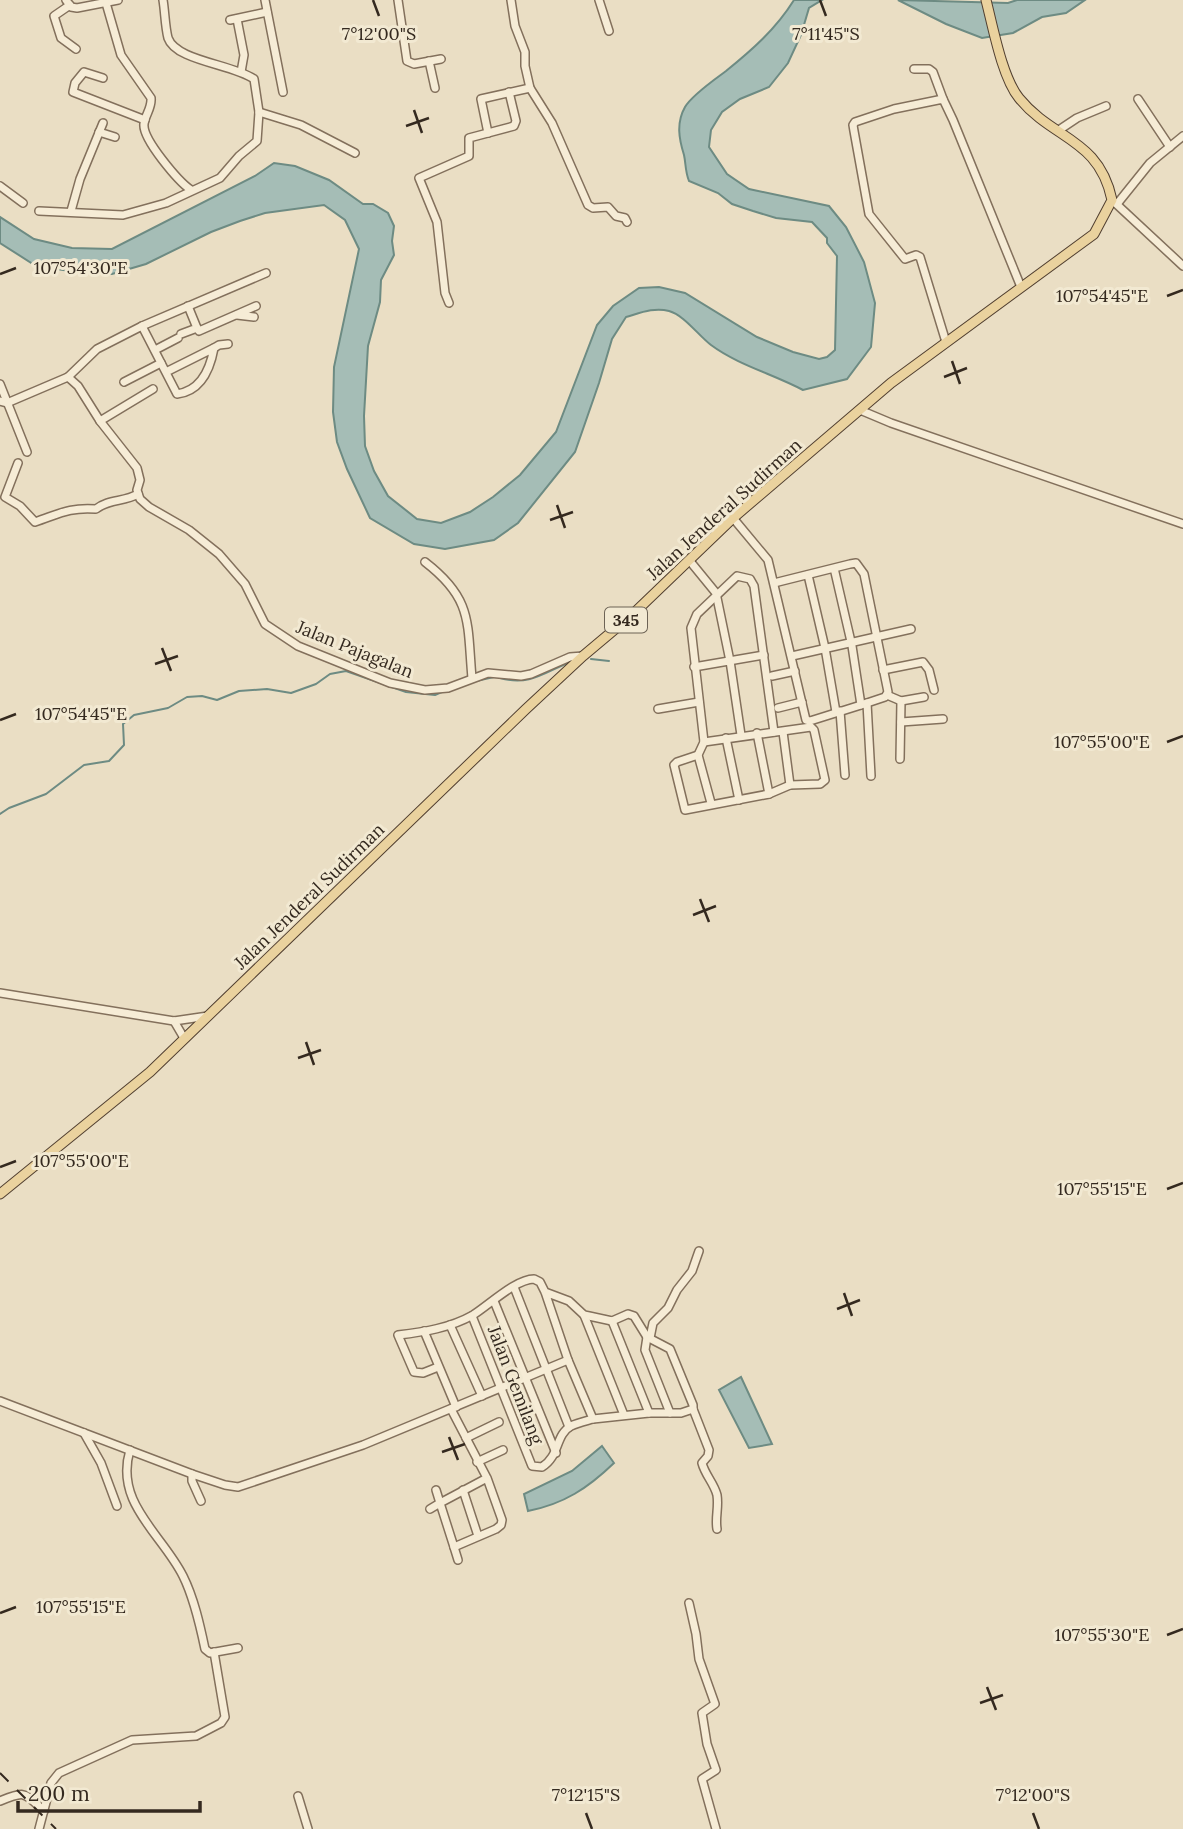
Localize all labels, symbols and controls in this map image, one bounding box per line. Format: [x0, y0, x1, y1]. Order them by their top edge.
text: 7°12'00"S [342, 22, 416, 45]
text: 7°11'45"S [792, 22, 860, 45]
text: 107°54'30"E [34, 256, 128, 279]
text: 107°54'45"E [1056, 284, 1148, 307]
street label: Jalan Jenderal Sudirman [641, 433, 806, 585]
road number: 345 [605, 608, 647, 632]
street label: Jalan Pajagalan [292, 615, 417, 683]
text: 107°54'45"E [35, 702, 127, 725]
text: 107°55'00"E [1054, 730, 1150, 753]
street label: Jalan Jenderal Sudirman [228, 818, 389, 975]
text: 107°55'00"E [33, 1149, 129, 1172]
text: 107°55'15"E [1057, 1177, 1147, 1200]
street label: Jalan Gemilang [482, 1321, 550, 1449]
text: 107°55'15"E [36, 1595, 126, 1618]
text: 107°55'30"E [1055, 1623, 1149, 1646]
scale bar [18, 1770, 200, 1814]
text: 200 m [28, 1780, 90, 1807]
text: 7°12'15"S [552, 1783, 620, 1806]
text: 7°12'00"S [996, 1783, 1070, 1806]

